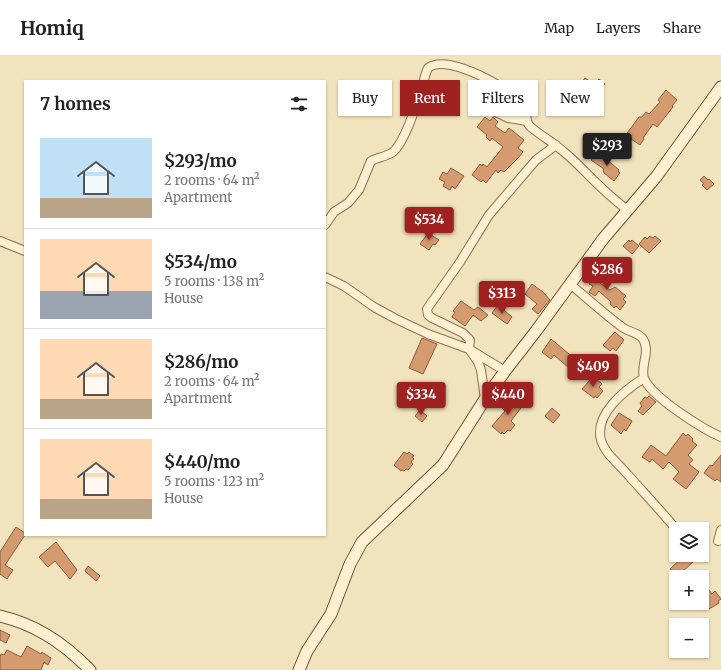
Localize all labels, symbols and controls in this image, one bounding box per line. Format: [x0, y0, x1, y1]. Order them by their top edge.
text: Homiq [20, 16, 84, 40]
text: Map [544, 19, 574, 37]
text: Layers [596, 19, 641, 37]
text: Share [663, 19, 701, 37]
chip: Buy [338, 80, 392, 116]
chip: Rent [400, 80, 460, 116]
chip: Filters [468, 80, 538, 116]
chip: New [546, 80, 604, 116]
text: 7 homes [40, 93, 111, 115]
icon: filters [288, 93, 310, 115]
pin: $293 [583, 133, 631, 167]
text: $293 [592, 137, 622, 154]
text: $293/mo [164, 150, 237, 172]
icon: home [72, 154, 120, 202]
text: 2 rooms · 64 m² [164, 172, 260, 189]
text: Apartment [164, 189, 232, 206]
pin: $534 [405, 207, 453, 241]
text: $534 [414, 211, 444, 228]
text: $534/mo [164, 251, 237, 273]
icon: home [72, 255, 120, 303]
pin: $286 [583, 257, 631, 291]
text: $286 [591, 261, 623, 278]
text: 5 rooms · 138 m² [164, 273, 264, 290]
pin: $313 [478, 281, 526, 315]
text: $313 [488, 285, 516, 302]
text: House [164, 290, 203, 307]
text: $286/mo [164, 351, 239, 373]
pin: $409 [569, 354, 617, 388]
icon: home [72, 355, 120, 403]
text: $409 [576, 358, 610, 375]
text: 2 rooms · 64 m² [164, 373, 260, 390]
pin: $334 [397, 382, 445, 416]
pin: $440 [484, 382, 532, 416]
text: $334 [406, 386, 436, 403]
text: $440 [491, 386, 525, 403]
text: Apartment [164, 390, 232, 407]
text: $440/mo [164, 451, 240, 473]
icon: home [72, 455, 120, 503]
text: 5 rooms · 123 m² [164, 473, 264, 490]
text: House [164, 490, 203, 507]
map controls [669, 522, 709, 658]
button: layers [669, 522, 709, 562]
button: + [669, 570, 709, 610]
button: − [669, 618, 709, 658]

